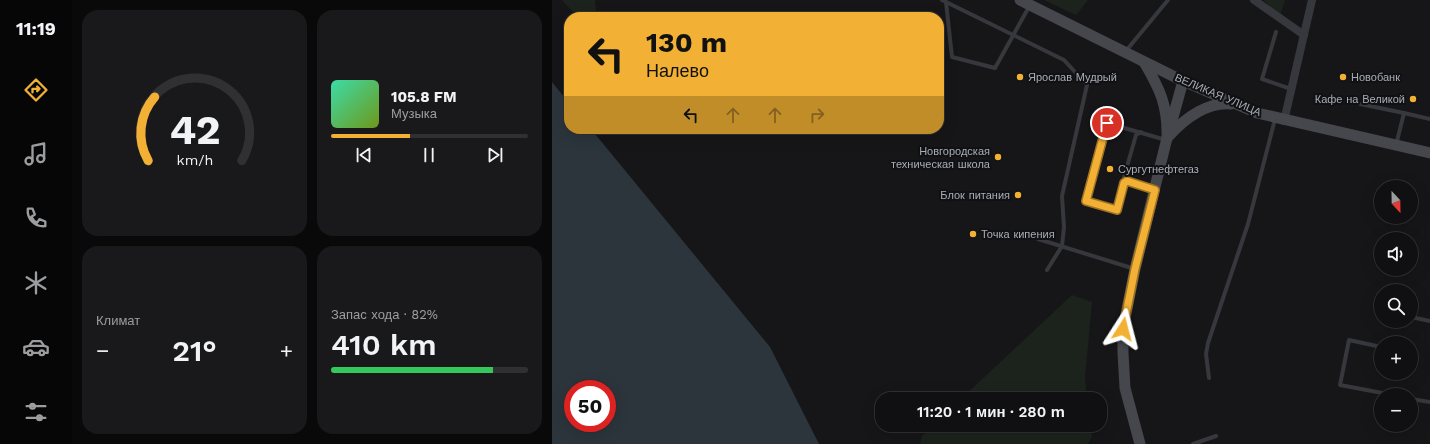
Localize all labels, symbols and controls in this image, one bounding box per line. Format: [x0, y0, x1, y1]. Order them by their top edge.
text: 11:19 [16, 18, 56, 39]
text: 130 m [646, 26, 727, 59]
icon: left [580, 28, 632, 80]
text: Налево [646, 60, 709, 81]
place label: Ярослав Мудрый [1028, 71, 1117, 84]
street label: ВЕЛИКАЯ УЛИЦА [1173, 71, 1264, 119]
place label: Новобанк [1351, 71, 1400, 84]
marker: Ярослав Мудрый [1015, 72, 1025, 82]
marker: Новобанк [1338, 72, 1348, 82]
icon: directions [22, 76, 50, 104]
text: 105.8 FM [391, 88, 457, 106]
place label: Кафе на Великой [1315, 93, 1405, 106]
marker: Кафе на Великой [1408, 94, 1418, 104]
icon: left [680, 104, 702, 126]
icon: ahead [722, 104, 744, 126]
icon: ahead [764, 104, 786, 126]
icon: right [806, 104, 828, 126]
text: 42 [169, 105, 220, 154]
text: Музыка [391, 106, 437, 121]
pin [1090, 106, 1124, 140]
icon: arrive [1096, 112, 1118, 134]
icon: music [22, 140, 50, 168]
icon: previous [353, 144, 375, 166]
icon: pause [418, 144, 440, 166]
icon: next [484, 144, 506, 166]
place label: Новгородская техническая школа [891, 145, 991, 171]
text: km/h [176, 152, 213, 168]
marker: Новгородская техническая школа [993, 152, 1003, 162]
place label: Сургутнефтегаз [1118, 163, 1199, 176]
marker: Сургутнефтегаз [1105, 164, 1115, 174]
north arrow [1374, 180, 1418, 224]
map controls [1374, 180, 1418, 432]
place label: Блок питания [940, 189, 1010, 202]
marker: Блок питания [1013, 190, 1023, 200]
icon: phone [22, 204, 50, 232]
place label: Точка кипения [981, 228, 1055, 241]
marker: Точка кипения [968, 229, 978, 239]
button: sound [1374, 232, 1418, 276]
icon: climate [22, 269, 50, 297]
button: search [1374, 284, 1418, 328]
text: Запас хода · 82% [331, 307, 438, 322]
position arrow [1102, 308, 1144, 350]
text: Климат [96, 313, 140, 328]
text: 410 km [331, 327, 437, 362]
icon: car [22, 333, 50, 361]
text: 21° [172, 333, 217, 368]
button: + [1374, 336, 1418, 380]
text: − [96, 338, 109, 363]
text: + [280, 338, 293, 363]
speed limit sign: 50 [564, 380, 616, 432]
button: − [1374, 388, 1418, 432]
icon: filters [22, 398, 50, 426]
text: 11:20 · 1 мин · 280 m [917, 403, 1065, 421]

